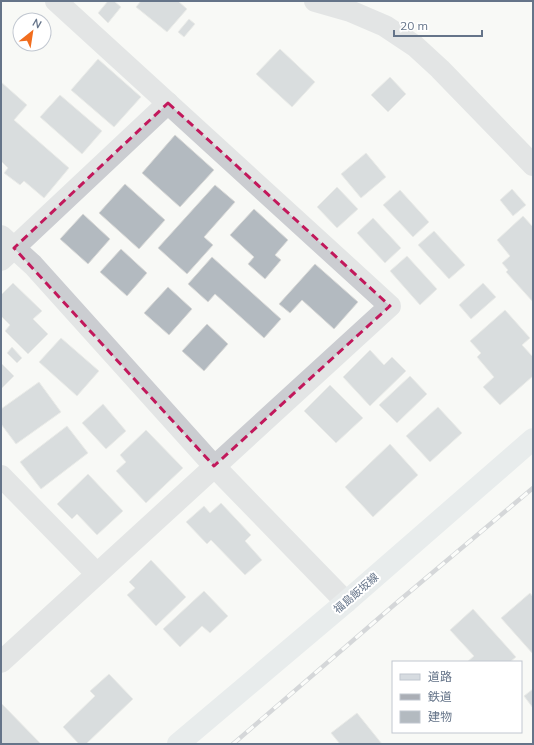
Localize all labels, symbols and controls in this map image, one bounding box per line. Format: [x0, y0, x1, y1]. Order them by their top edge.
north arrow [12, 12, 52, 52]
scale bar [394, 12, 482, 38]
text: N [30, 15, 44, 31]
text: 20 m [400, 18, 428, 33]
street label: 福島飯坂線 [331, 570, 381, 616]
legend [392, 661, 522, 733]
text: 道路 [428, 669, 452, 684]
text: 鉄道 [428, 689, 452, 704]
text: 建物 [428, 709, 452, 724]

